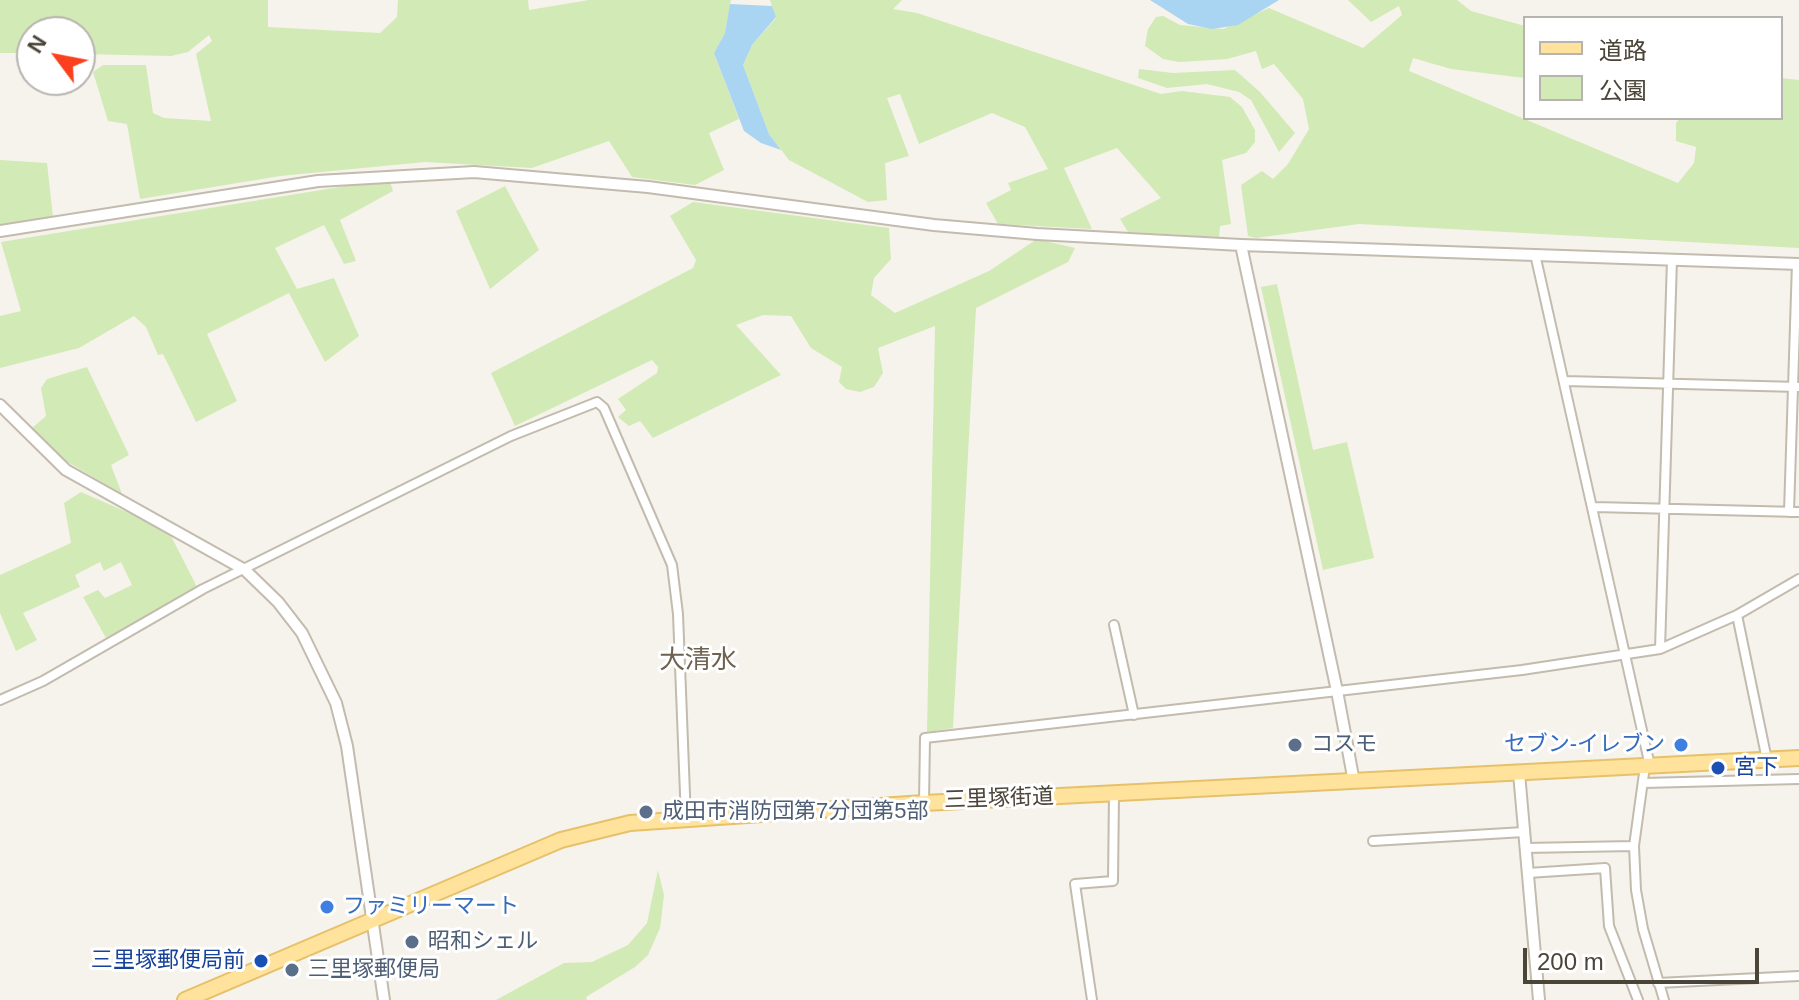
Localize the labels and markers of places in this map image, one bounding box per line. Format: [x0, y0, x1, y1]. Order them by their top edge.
place label: コスモ [1311, 732, 1377, 758]
place label: セブン-イレブン [1504, 732, 1665, 758]
marker: コスモ [1286, 736, 1304, 754]
marker: セブン-イレブン [1672, 736, 1690, 754]
place label: 宮下 [1734, 755, 1778, 781]
marker: 宮下 [1709, 759, 1727, 777]
place label: 成田市消防団第7分団第5部 [662, 799, 928, 825]
marker: 成田市消防団第7分団第5部 [637, 803, 655, 821]
place label: ファミリーマート [343, 894, 519, 920]
marker: ファミリーマート [318, 898, 336, 916]
place label: 昭和シェル [428, 929, 538, 955]
marker: 昭和シェル [403, 933, 421, 951]
place label: 三里塚郵便局前 [91, 948, 245, 974]
marker: 三里塚郵便局前 [252, 952, 270, 970]
place label: 三里塚郵便局 [308, 957, 440, 983]
marker: 三里塚郵便局 [283, 961, 301, 979]

